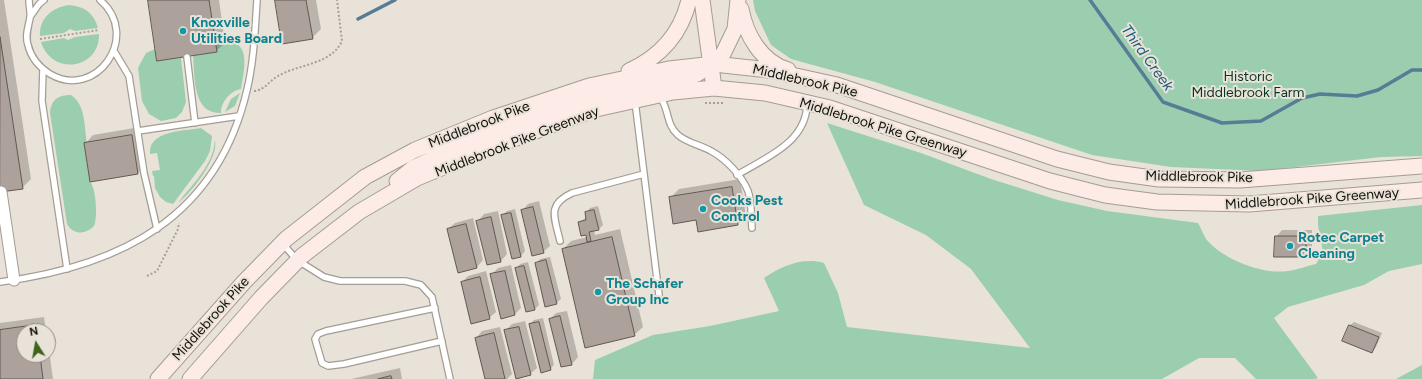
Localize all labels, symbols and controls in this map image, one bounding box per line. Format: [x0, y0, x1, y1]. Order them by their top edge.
place label: Knoxville Utilities Board [191, 15, 282, 48]
water label: Third Creek [1117, 21, 1177, 95]
marker: Knoxville Utilities Board [178, 26, 188, 36]
street label: Middlebrook Pike [751, 61, 859, 101]
park label: Historic Middlebrook Farm [1192, 69, 1304, 102]
street label: Middlebrook Pike Greenway [797, 94, 969, 162]
street label: Middlebrook Pike [426, 98, 532, 152]
street label: Middlebrook Pike Greenway [433, 103, 601, 181]
street label: Middlebrook Pike [1145, 168, 1253, 186]
street label: Middlebrook Pike Greenway [1224, 185, 1400, 213]
place label: Cooks Pest Control [711, 193, 783, 226]
marker: Cooks Pest Control [698, 204, 708, 214]
place label: Rotec Carpet Cleaning [1298, 230, 1384, 262]
marker: Rotec Carpet Cleaning [1285, 241, 1295, 251]
street label: Middlebrook Pike [169, 274, 253, 364]
place label: The Schafer Group Inc [606, 276, 683, 308]
marker: The Schafer Group Inc [593, 287, 603, 297]
north arrow [16, 323, 56, 363]
text: N [28, 325, 39, 339]

